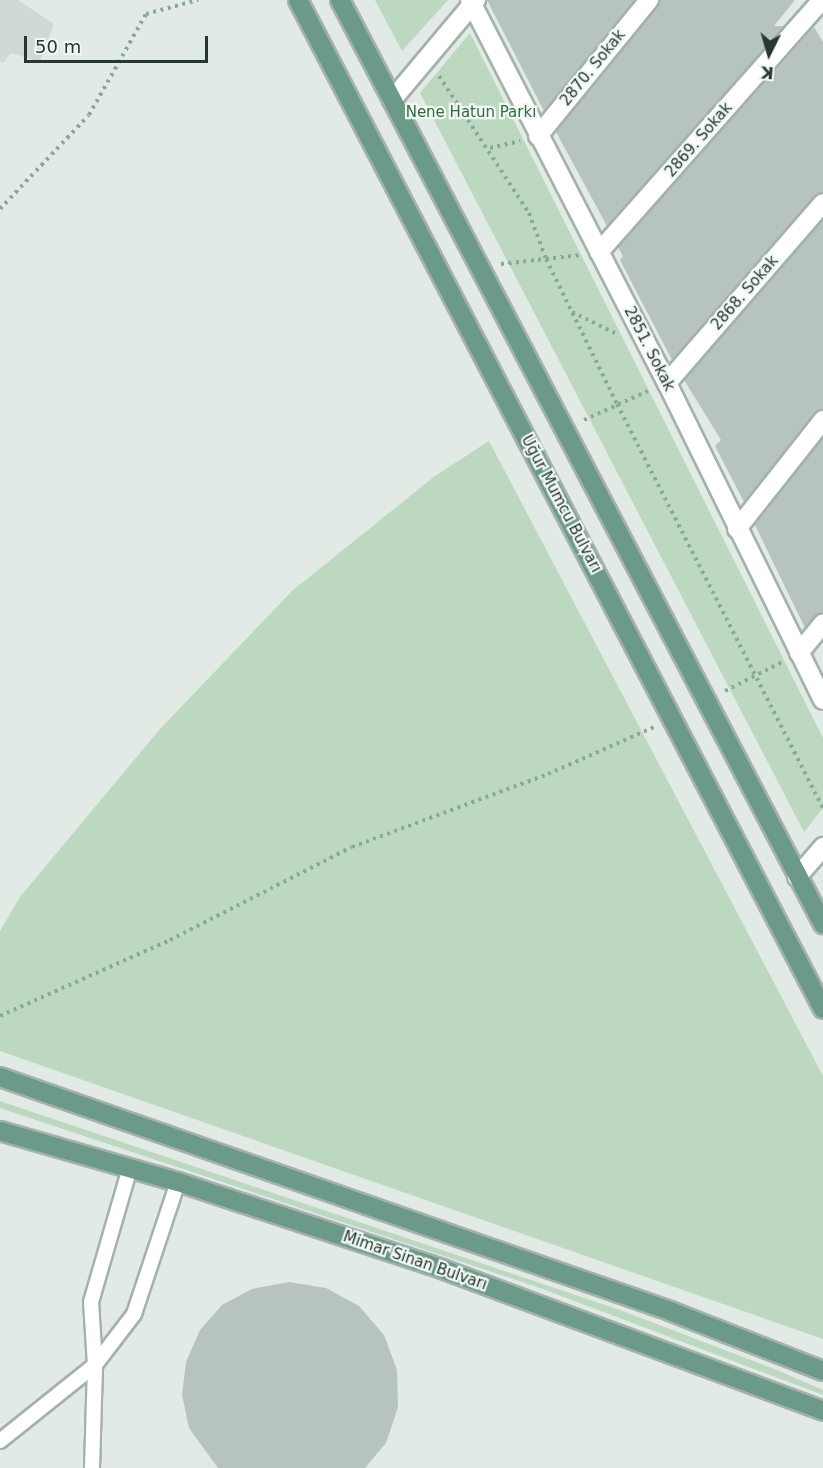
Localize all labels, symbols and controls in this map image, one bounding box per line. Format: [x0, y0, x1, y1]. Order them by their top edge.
scale bar [27, 24, 212, 62]
north arrow [739, 24, 799, 84]
street label: 2870. Sokak [557, 26, 629, 110]
text: 50 m [35, 36, 81, 57]
text: K [760, 62, 774, 82]
street label: 2869. Sokak [662, 99, 736, 181]
park label: Nene Hatun Parkı [406, 104, 536, 122]
street label: 2868. Sokak [708, 252, 782, 334]
street label: 2851. Sokak [620, 304, 678, 394]
street label: Uğur Mumcu Bulvarı [517, 432, 605, 576]
street label: Mimar Sinan Bulvarı [341, 1228, 489, 1294]

